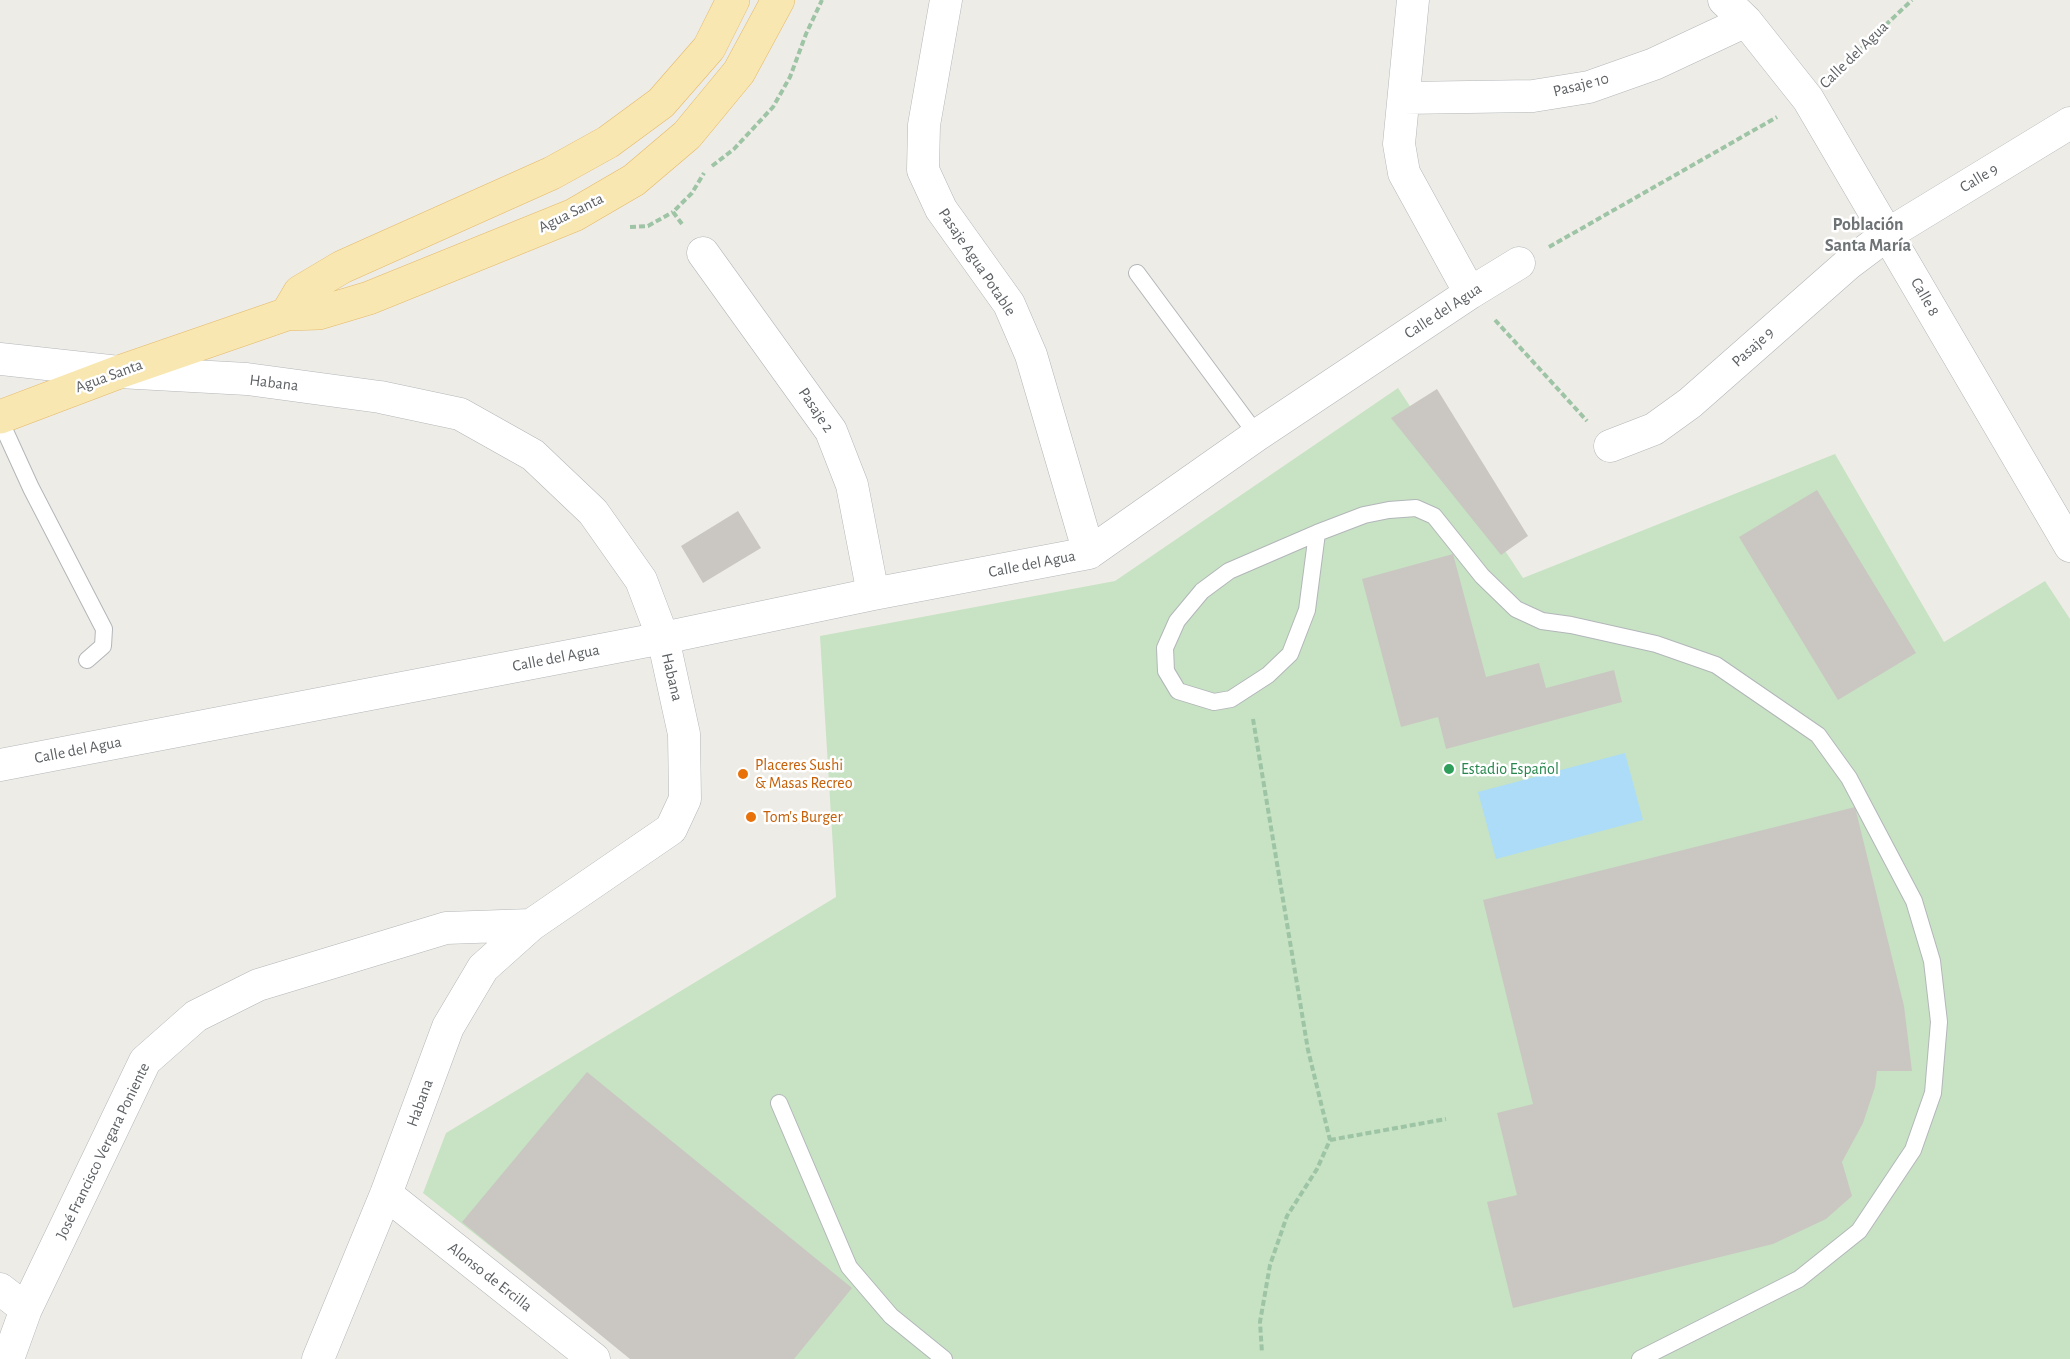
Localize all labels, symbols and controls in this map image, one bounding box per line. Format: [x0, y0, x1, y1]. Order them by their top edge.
street label: Calle del Agua [1816, 17, 1892, 93]
street label: Pasaje 10 [1551, 69, 1611, 101]
street label: Calle 9 [1956, 159, 2002, 197]
street label: Agua Santa [535, 189, 607, 237]
street label: Pasaje Agua Potable [934, 205, 1020, 319]
district label: Población Santa María [1825, 214, 1911, 256]
street label: Calle 8 [1906, 274, 1944, 320]
street label: Calle del Agua [1401, 279, 1485, 343]
street label: Pasaje 9 [1728, 323, 1778, 371]
street label: Agua Santa [73, 355, 145, 397]
street label: Habana [248, 370, 300, 396]
street label: Pasaje 2 [794, 384, 838, 436]
street label: Calle del Agua [987, 546, 1077, 582]
street label: Calle del Agua [511, 640, 601, 676]
street label: Habana [657, 651, 687, 703]
street label: Calle del Agua [33, 732, 123, 768]
place label: Placeres Sushi & Masas Recreo [755, 755, 853, 793]
place label: Estadio Español [1461, 759, 1559, 779]
marker: Estadio Español [1442, 762, 1456, 776]
marker: Placeres Sushi & Masas Recreo [736, 767, 750, 781]
place label: Tom's Burger [763, 807, 843, 827]
marker: Tom's Burger [744, 810, 758, 824]
street label: José Francisco Vergara Poniente [52, 1060, 154, 1242]
street label: Habana [403, 1077, 437, 1129]
street label: Alonso de Ercilla [444, 1238, 536, 1316]

